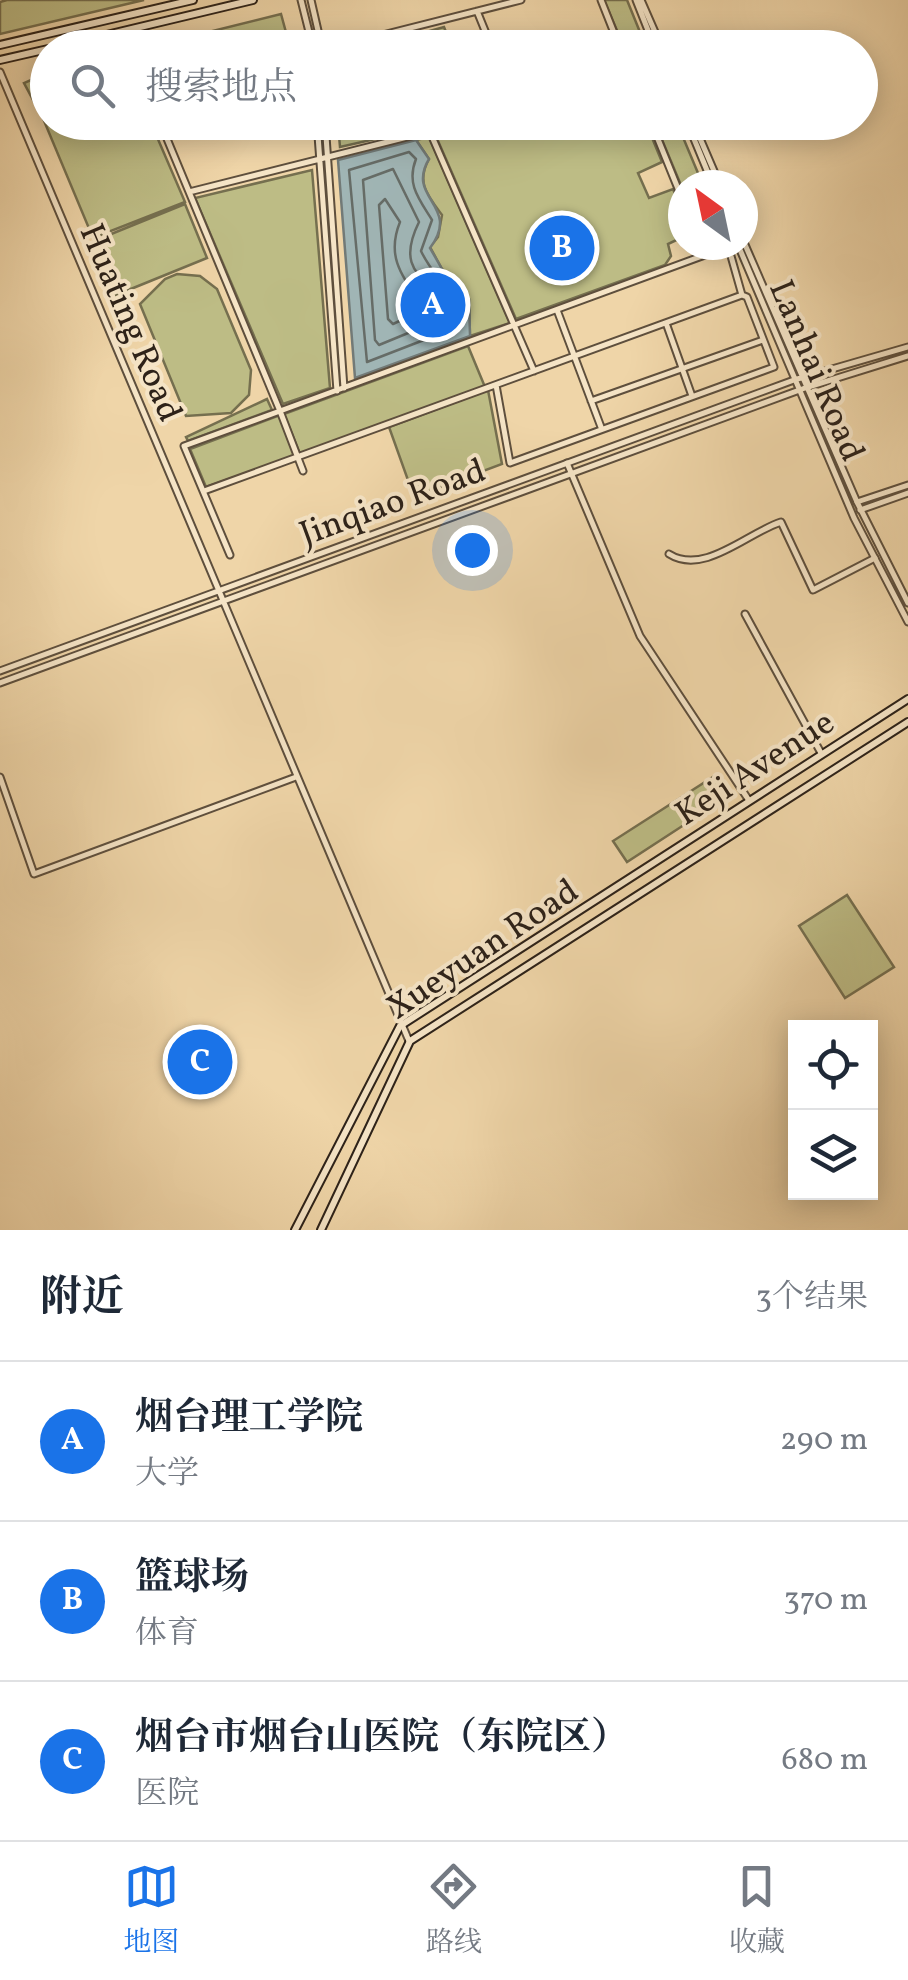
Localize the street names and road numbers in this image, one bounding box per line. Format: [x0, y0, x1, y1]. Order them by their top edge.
street label: Huating Road [66, 217, 192, 429]
street label: Lanhai Road [755, 273, 875, 469]
street label: Jinqiao Road [293, 448, 493, 560]
street label: Keji Avenue [667, 700, 845, 839]
street label: Xueyuan Road [378, 869, 589, 1032]

